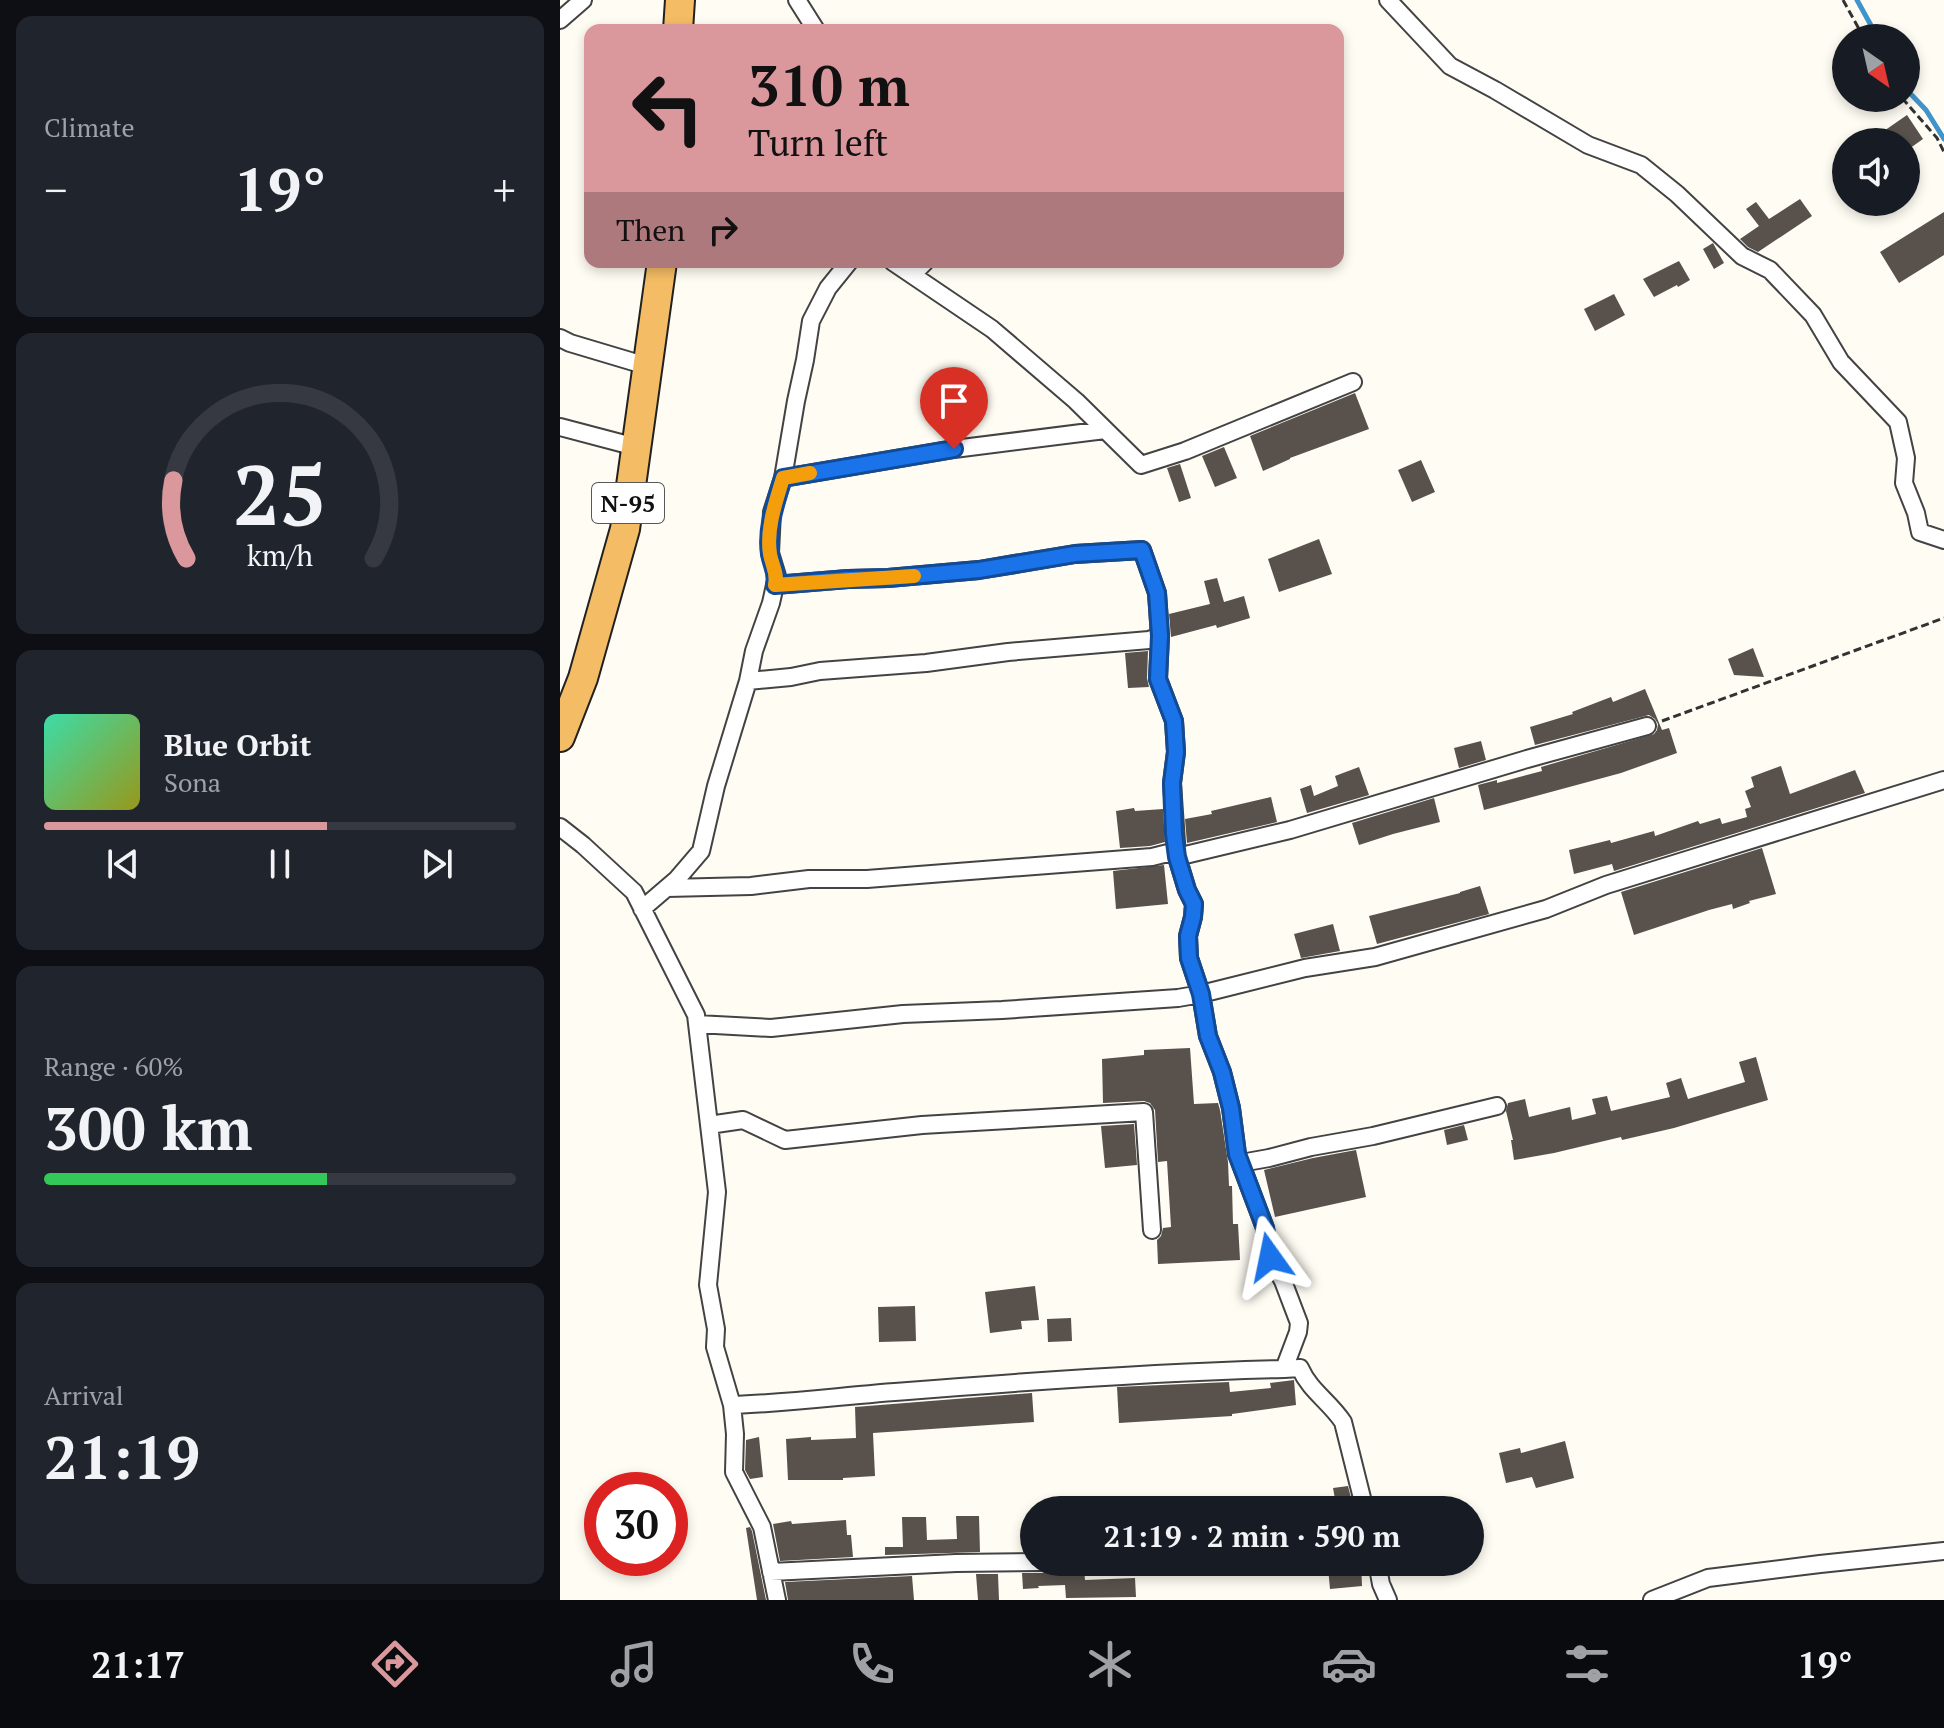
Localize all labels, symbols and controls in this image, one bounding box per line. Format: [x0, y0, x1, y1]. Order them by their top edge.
north arrow [1832, 24, 1920, 112]
map controls [1832, 24, 1920, 216]
text: 310 m [748, 48, 910, 122]
icon: left [616, 56, 720, 160]
text: Climate [44, 110, 135, 144]
text: Turn left [748, 119, 888, 166]
button: sound [1832, 128, 1920, 216]
text: 19° [234, 149, 326, 228]
text: − [44, 160, 67, 219]
text: + [493, 160, 516, 219]
icon: right [701, 208, 745, 252]
text: Then [616, 210, 685, 250]
pin [920, 367, 988, 449]
icon: arrive [932, 379, 976, 423]
text: 25 [233, 439, 327, 549]
road number: N-95 [592, 483, 664, 523]
text: km/h [247, 536, 313, 574]
text: Blue Orbit [164, 725, 311, 765]
text: Sona [164, 765, 221, 799]
icon: previous [101, 842, 145, 886]
icon: pause [258, 842, 302, 886]
icon: next [415, 842, 459, 886]
text: Range · 60% [44, 1049, 183, 1083]
text: 300 km [44, 1088, 252, 1167]
position arrow [1228, 1215, 1312, 1299]
text: Arrival [44, 1378, 124, 1412]
text: 21:19 [44, 1417, 200, 1496]
speed limit sign: 30 [584, 1472, 688, 1576]
text: 21:19 · 2 min · 590 m [1104, 1516, 1400, 1556]
icon: directions [367, 1636, 423, 1692]
icon: music [606, 1636, 662, 1692]
icon: phone [844, 1636, 900, 1692]
icon: climate [1082, 1636, 1138, 1692]
icon: car [1321, 1636, 1377, 1692]
icon: filters [1559, 1636, 1615, 1692]
text: 21:17 [91, 1641, 185, 1688]
text: 19° [1797, 1641, 1853, 1688]

